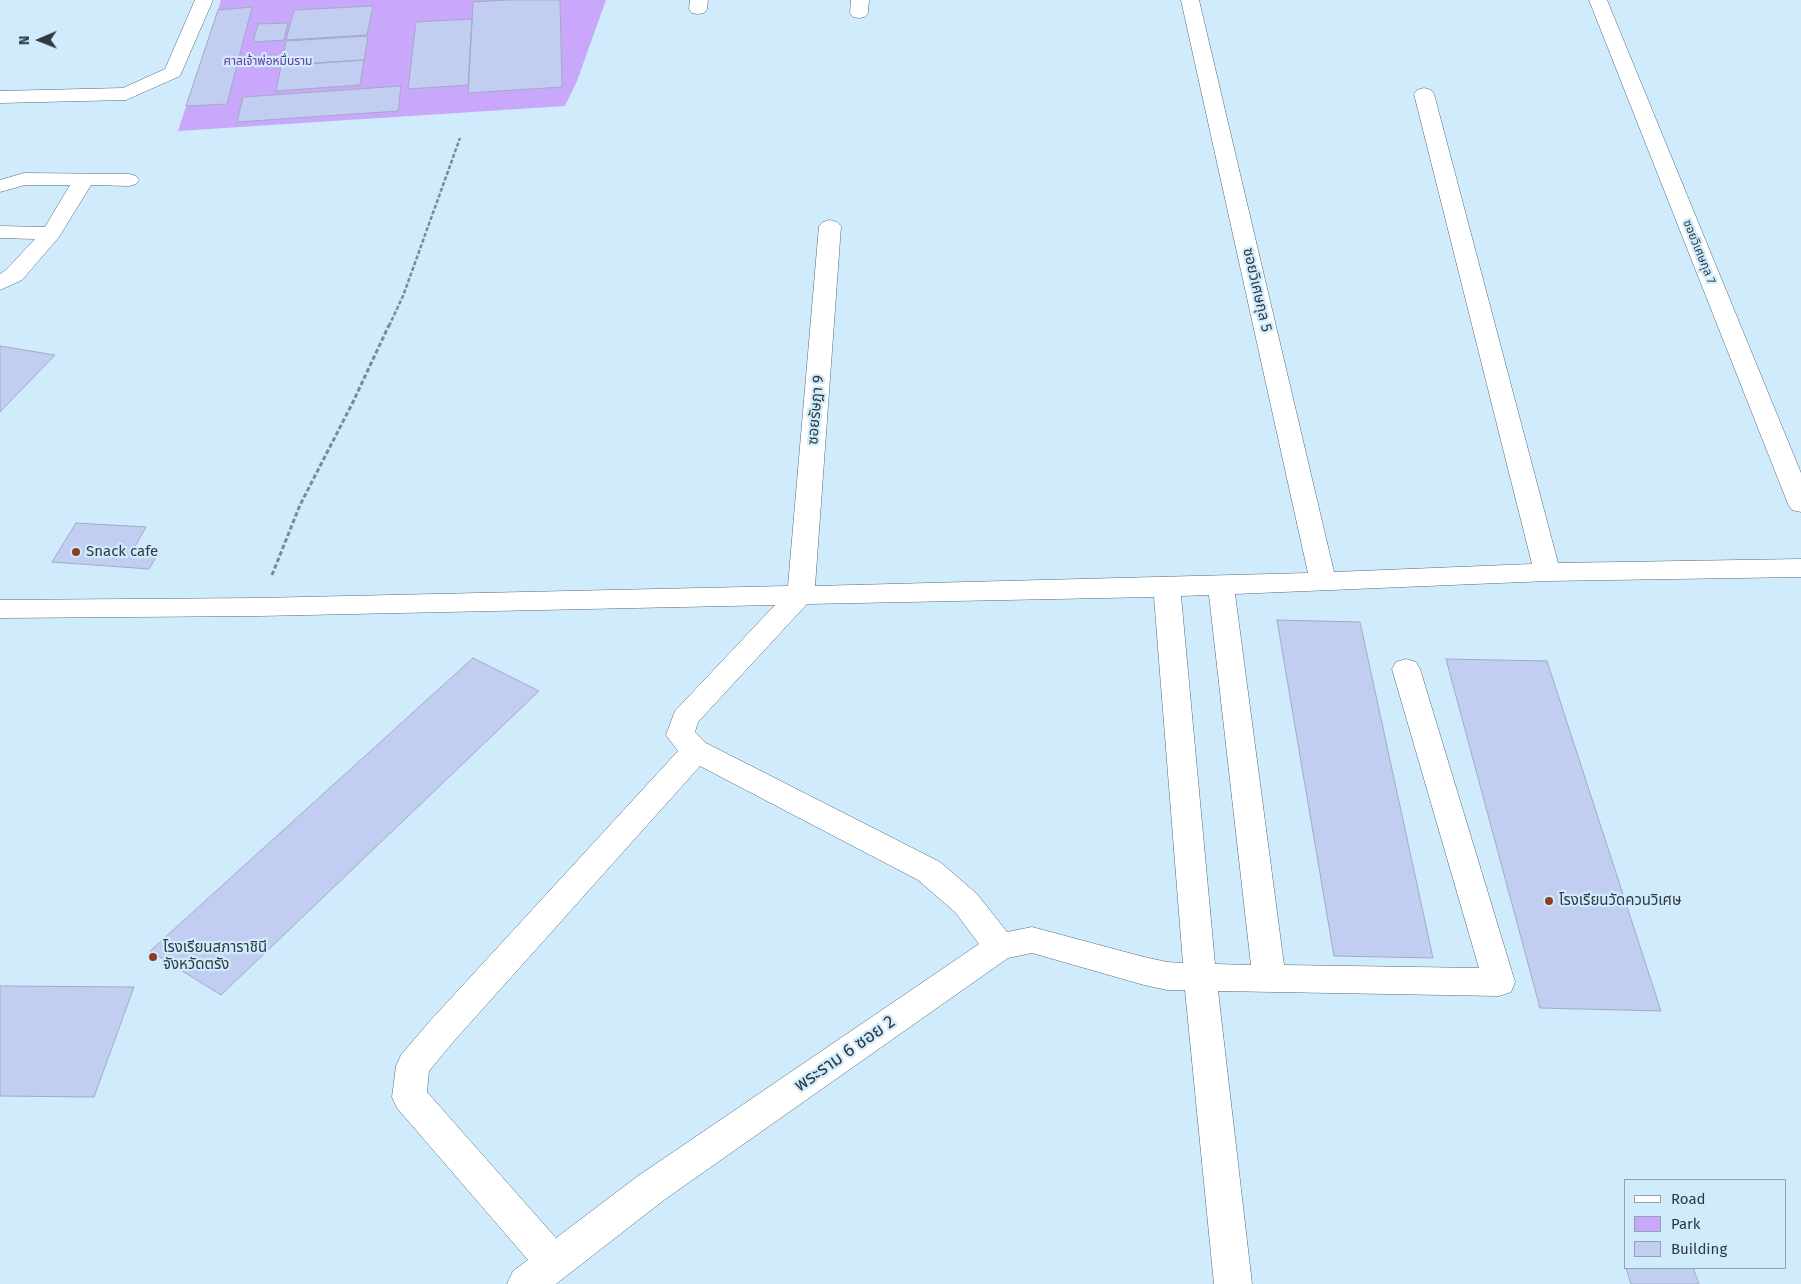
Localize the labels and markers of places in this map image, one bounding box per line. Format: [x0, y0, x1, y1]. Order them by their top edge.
place label: Snack cafe [86, 543, 158, 561]
marker: Snack cafe [70, 546, 82, 558]
place label: โรงเรียนวัดควนวิเศษ [1559, 892, 1682, 910]
marker: โรงเรียนวัดควนวิเศษ [1543, 895, 1555, 907]
place label: โรงเรียนสภาราชินี จังหวัดตรัง [163, 939, 267, 974]
marker: โรงเรียนสภาราชินี จังหวัดตรัง [147, 951, 159, 963]

